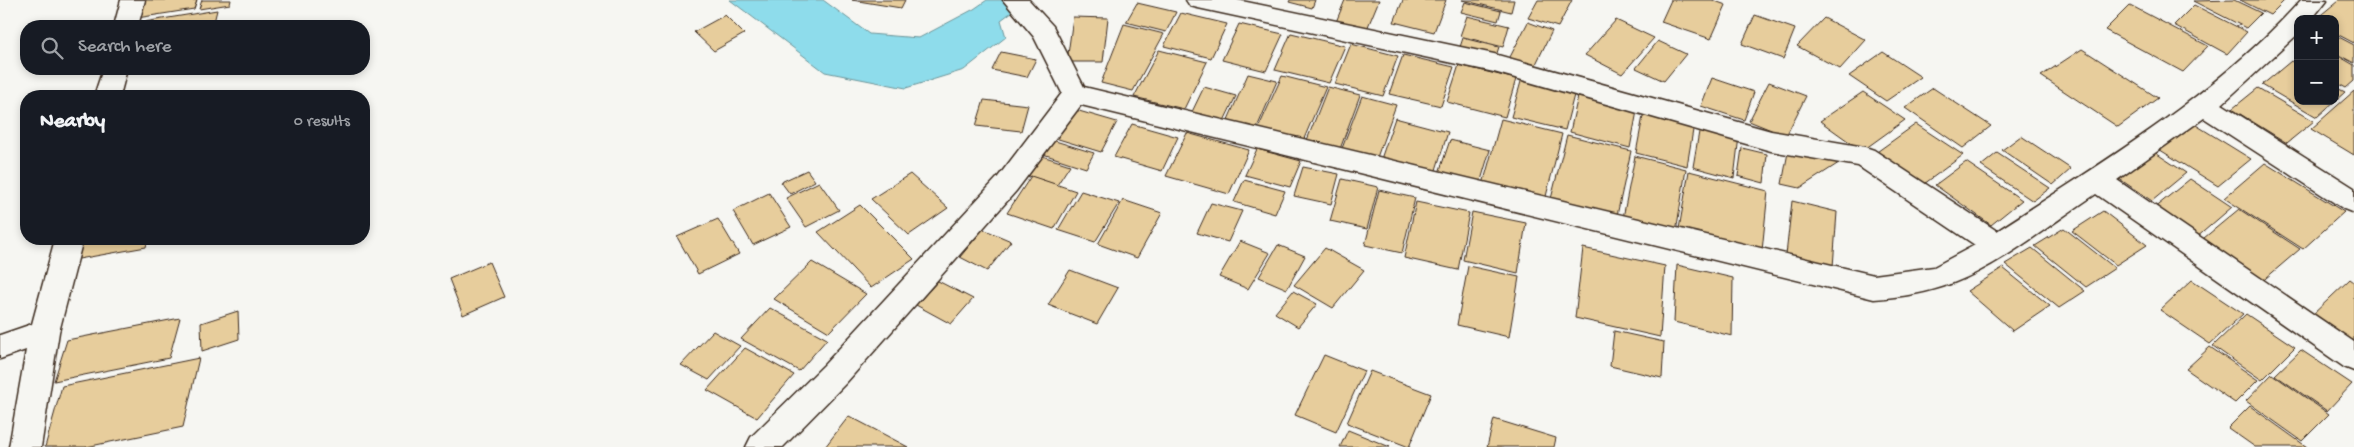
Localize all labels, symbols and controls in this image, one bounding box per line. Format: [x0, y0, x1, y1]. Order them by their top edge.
map controls [2294, 15, 2339, 105]
button: + [2294, 15, 2339, 60]
search box [20, 20, 370, 75]
icon: search [38, 34, 66, 62]
text: Search here [78, 36, 172, 59]
button: − [2294, 60, 2339, 105]
text: Nearby [40, 110, 105, 135]
text: 0 results [294, 113, 350, 132]

